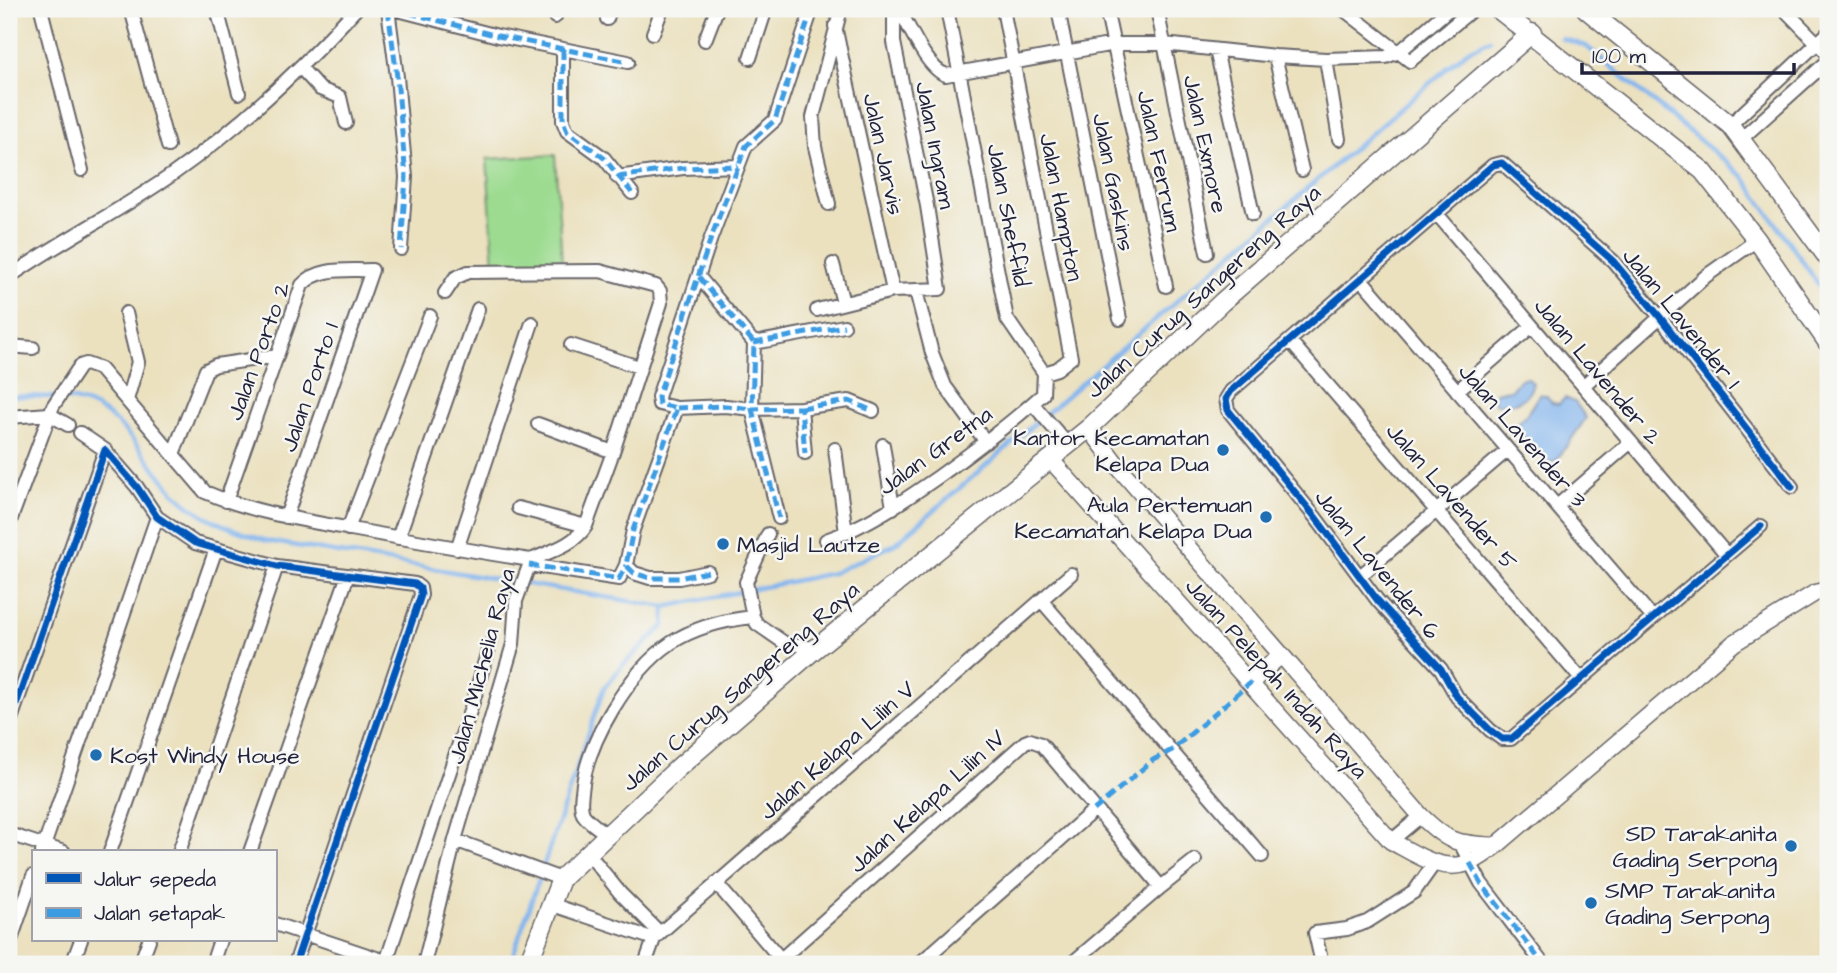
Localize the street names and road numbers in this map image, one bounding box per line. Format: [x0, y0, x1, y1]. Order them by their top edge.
street label: Jalan Exmore [1175, 72, 1235, 216]
street label: Jalan Ingram [906, 79, 963, 212]
street label: Jalan Ferrum [1128, 88, 1190, 235]
street label: Jalan Jarvis [855, 91, 912, 218]
street label: Jalan Gaskins [1084, 111, 1142, 254]
street label: Jalan Hampton [1031, 131, 1091, 284]
street label: Jalan Sheffild [979, 141, 1038, 289]
street label: Jalan Curug Sangereng Raya [1079, 177, 1329, 407]
street label: Jalan Lavender 1 [1615, 242, 1748, 396]
street label: Jalan Porto 2 [219, 278, 299, 425]
street label: Jalan Lavender 2 [1526, 291, 1668, 452]
street label: Jalan Porto 1 [273, 318, 347, 456]
street label: Jalan Lavender 3 [1451, 357, 1594, 515]
street label: Jalan Gretna [872, 398, 999, 503]
street label: Jalan Lavender 5 [1378, 416, 1524, 577]
street label: Jalan Lavender 6 [1307, 483, 1448, 646]
street label: Jalan Michelia Raya [440, 565, 525, 768]
street label: Jalan Pelepah Indah Raya [1177, 571, 1375, 787]
street label: Jalan Curug Sangereng Raya [615, 574, 867, 800]
street label: Jalan Kelapa Lilin V [753, 674, 923, 827]
street label: Jalan Kelapa Lilin IV [842, 722, 1013, 881]

